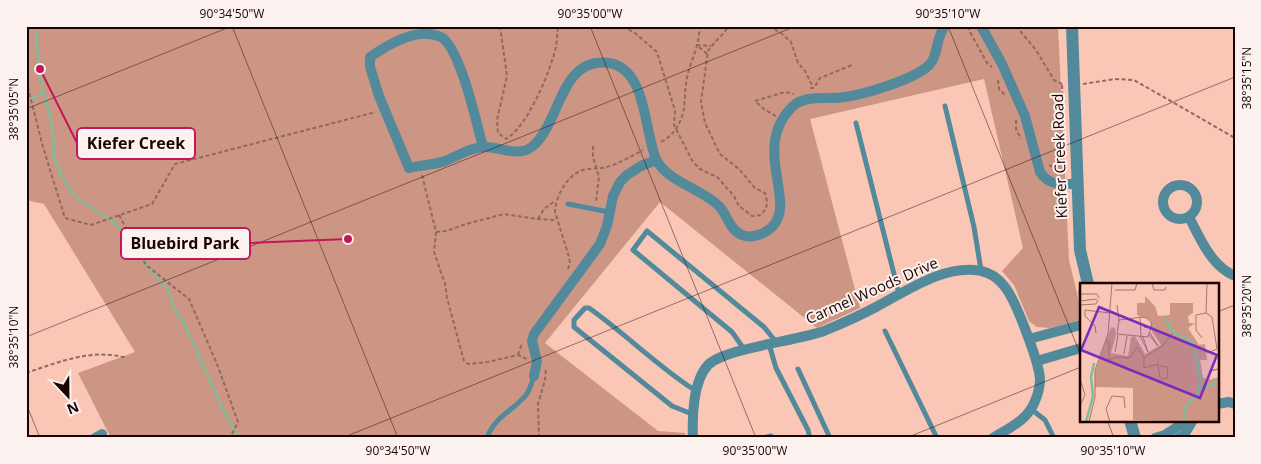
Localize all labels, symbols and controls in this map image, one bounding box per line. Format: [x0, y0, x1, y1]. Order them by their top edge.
text: 90°34'50"W [200, 5, 264, 22]
text: 90°35'00"W [558, 5, 622, 22]
text: 90°35'10"W [916, 5, 980, 22]
text: 38°35'15"N [1238, 47, 1255, 109]
text: 38°35'05"N [5, 78, 22, 140]
street label: Kiefer Creek Road [1047, 93, 1071, 219]
callout: Kiefer Creek [77, 128, 195, 159]
text: Kiefer Creek [87, 132, 185, 154]
callout: Bluebird Park [121, 228, 250, 259]
text: Bluebird Park [130, 232, 240, 254]
street label: Carmel Woods Drive [802, 252, 941, 328]
text: 38°35'20"N [1238, 275, 1255, 337]
inset map [1080, 283, 1218, 422]
text: 38°35'10"N [5, 306, 22, 368]
north arrow [42, 372, 92, 422]
text: N [64, 398, 82, 419]
text: 90°34'50"W [366, 442, 430, 459]
text: 90°35'00"W [723, 442, 787, 459]
text: 90°35'10"W [1081, 442, 1145, 459]

